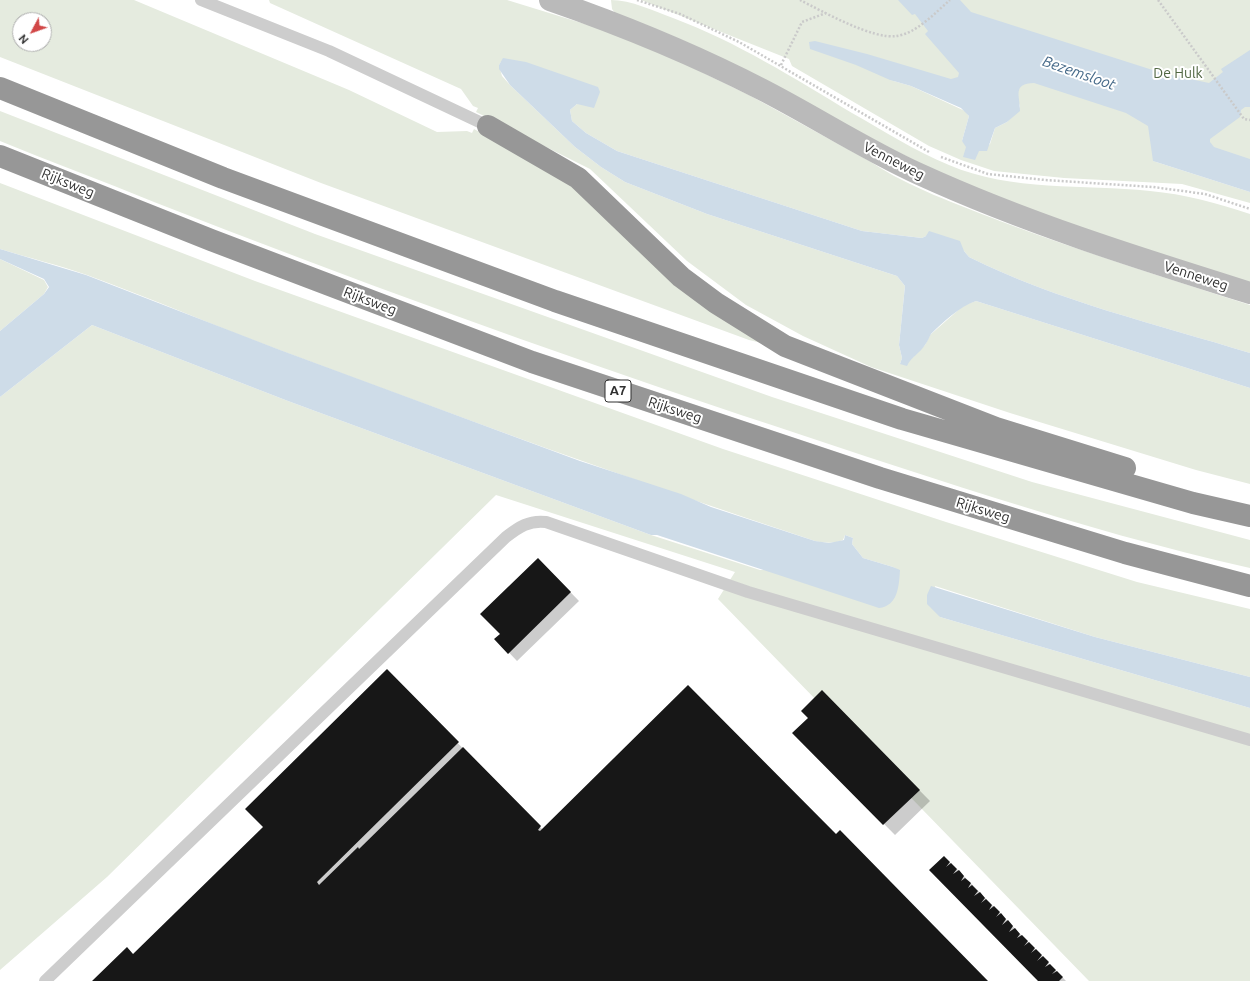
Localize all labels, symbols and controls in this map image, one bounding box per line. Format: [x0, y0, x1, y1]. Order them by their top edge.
north arrow [12, 12, 52, 52]
text: N [16, 32, 31, 46]
water label: Bezemsloot [1040, 52, 1118, 94]
park label: De Hulk [1153, 65, 1203, 81]
street label: Venneweg [861, 138, 927, 184]
street label: Rijksweg [39, 165, 97, 201]
street label: Venneweg [1162, 258, 1230, 294]
street label: Rijksweg [341, 283, 399, 319]
road number: A7 [605, 380, 631, 402]
street label: Rijksweg [646, 393, 704, 427]
street label: Rijksweg [954, 494, 1012, 526]

